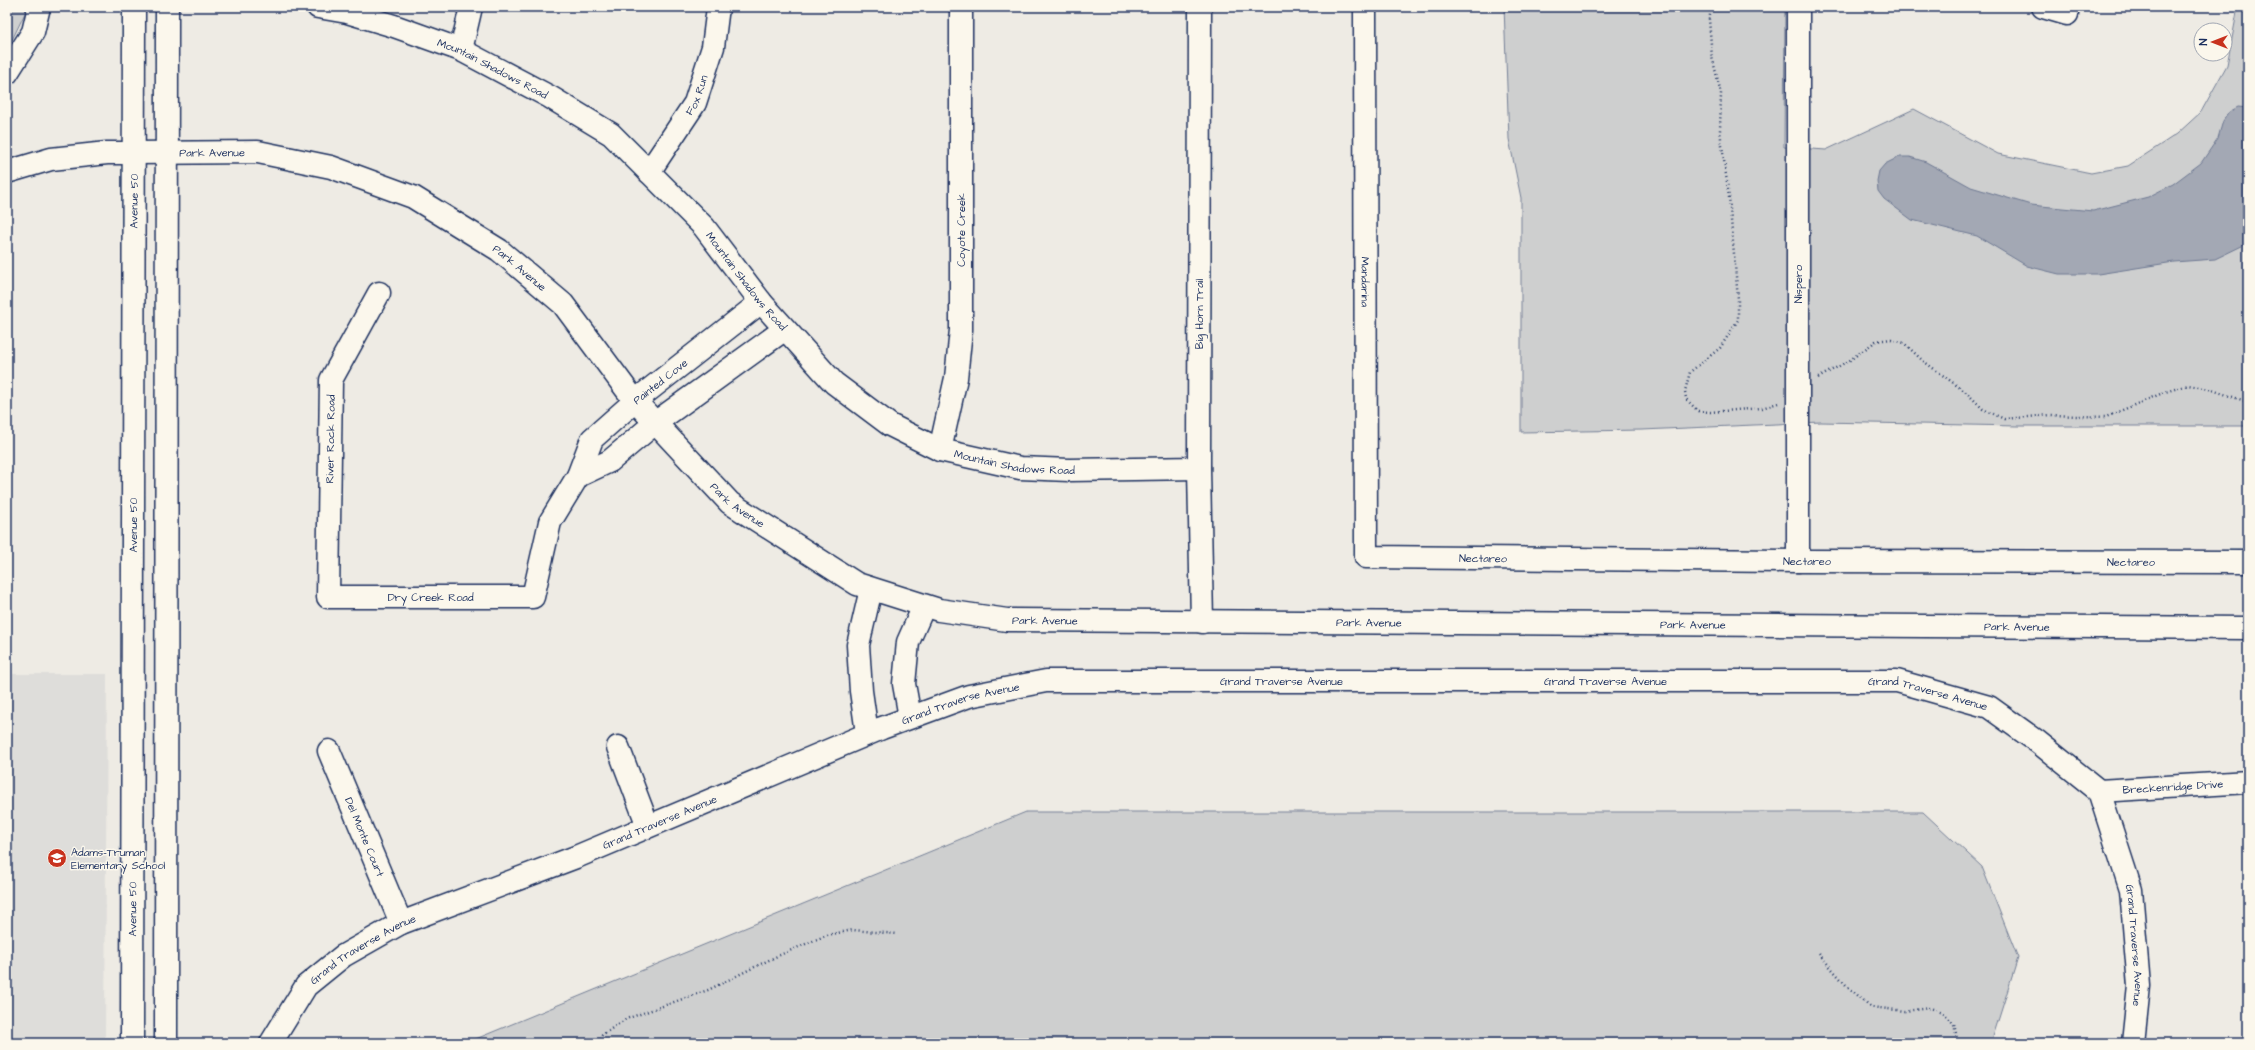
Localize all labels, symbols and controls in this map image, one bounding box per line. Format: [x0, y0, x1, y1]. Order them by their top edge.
north arrow [2193, 22, 2233, 62]
street label: Mountain Shadows Road [435, 35, 551, 103]
text: N [2196, 38, 2211, 45]
street label: Fox Run [682, 73, 712, 118]
street label: Park Avenue [179, 145, 245, 161]
street label: Avenue 50 [127, 173, 142, 228]
street label: Coyote Creek [954, 193, 970, 267]
street label: Mountain Shadows Road [702, 229, 790, 334]
street label: Park Avenue [490, 241, 549, 295]
street label: Mandarina [1357, 257, 1373, 308]
street label: Nispero [1791, 264, 1806, 303]
street label: Big Horn Trail [1192, 279, 1208, 349]
street label: Painted Cove [630, 355, 691, 408]
street label: River Rock Road [322, 394, 339, 484]
street label: Mountain Shadows Road [953, 446, 1075, 478]
street label: Park Avenue [707, 479, 768, 531]
street label: Avenue 50 [126, 497, 141, 552]
street label: Nectareo [1459, 551, 1508, 566]
street label: Nectareo [1783, 554, 1832, 569]
street label: Nectareo [2107, 555, 2156, 570]
street label: Dry Creek Road [388, 590, 474, 606]
street label: Park Avenue [1012, 613, 1078, 628]
street label: Park Avenue [1336, 615, 1402, 631]
street label: Park Avenue [1660, 617, 1726, 633]
street label: Park Avenue [1984, 619, 2050, 635]
street label: Grand Traverse Avenue [1220, 674, 1343, 689]
street label: Grand Traverse Avenue [1544, 674, 1667, 689]
street label: Grand Traverse Avenue [1868, 674, 1989, 714]
street label: Grand Traverse Avenue [900, 679, 1021, 728]
street label: Breckenridge Drive [2122, 777, 2224, 798]
street label: Grand Traverse Avenue [600, 791, 719, 853]
street label: Del Monte Court [341, 795, 388, 880]
place label: Adams-Truman Elementary School [71, 845, 166, 874]
school or university icon: Adams-Truman Elementary School [46, 847, 68, 869]
street label: Avenue 50 [125, 881, 140, 936]
street label: Grand Traverse Avenue [2122, 882, 2146, 1007]
street label: Grand Traverse Avenue [307, 911, 418, 988]

